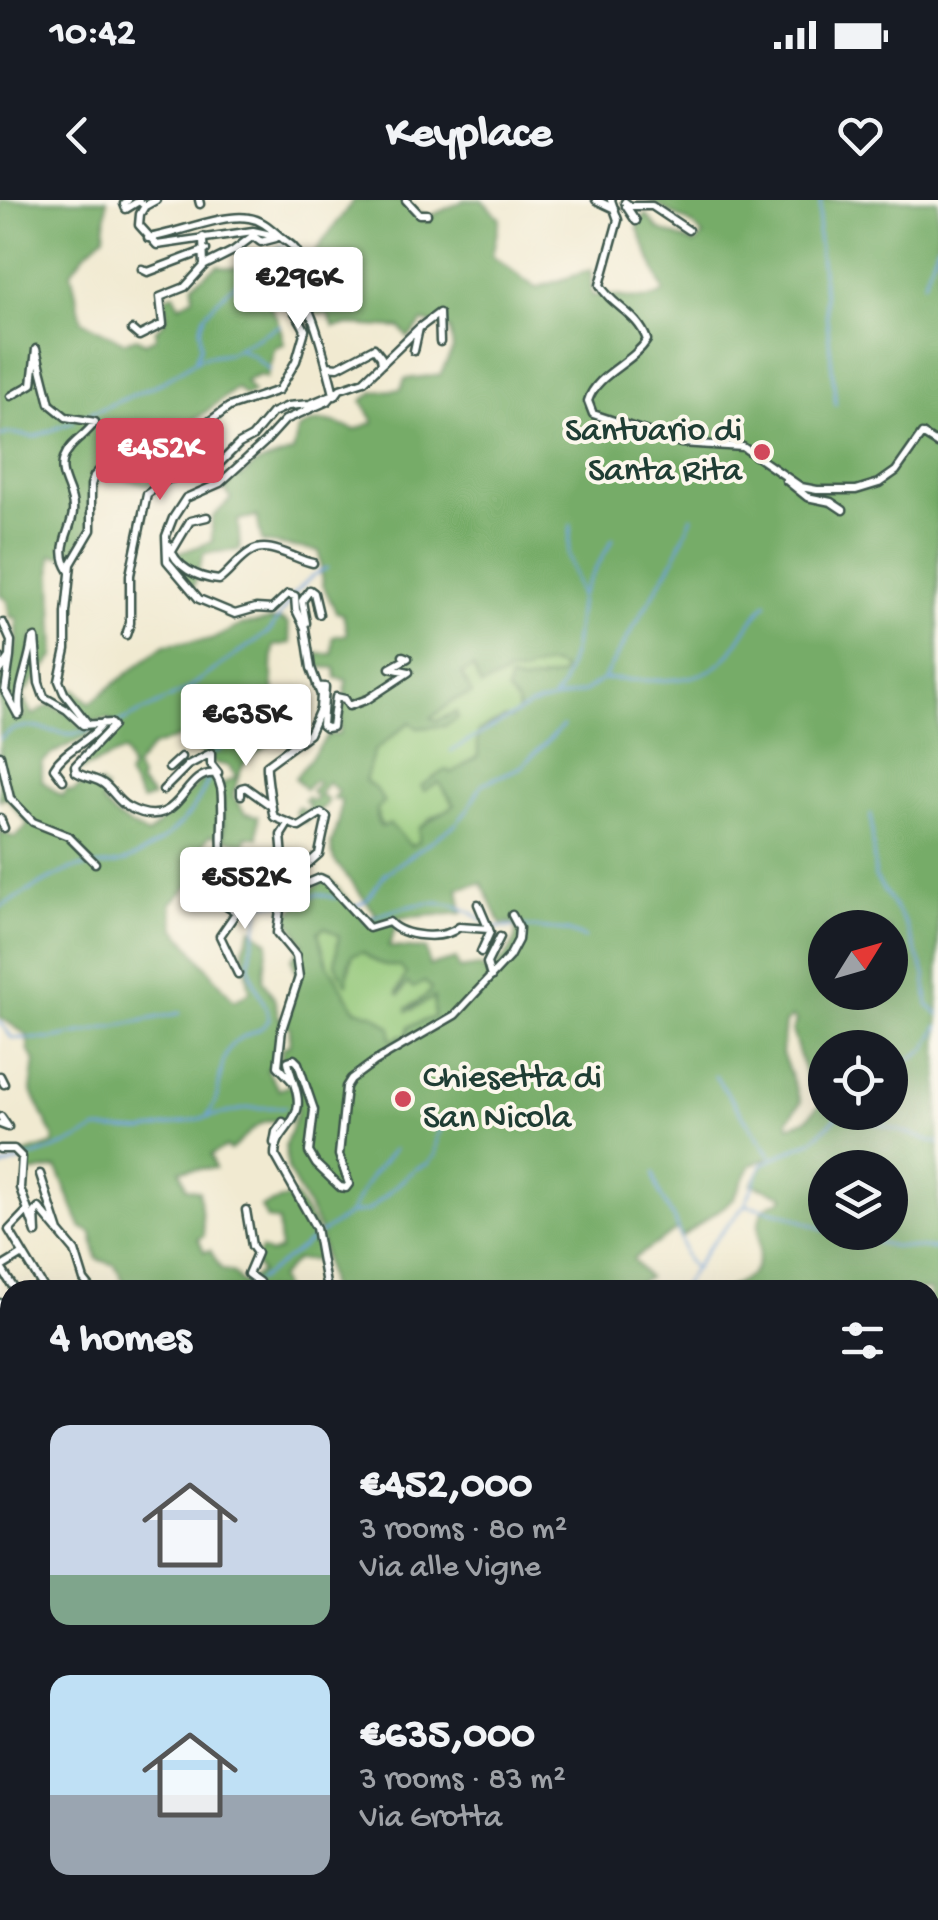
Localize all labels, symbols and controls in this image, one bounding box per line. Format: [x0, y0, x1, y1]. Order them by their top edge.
text: 10:42 [50, 13, 135, 57]
icon: back [50, 108, 105, 163]
icon: heart [833, 108, 888, 163]
text: Keyplace [386, 109, 552, 162]
pin: €296K [228, 247, 368, 332]
text: €296K [256, 260, 340, 298]
place label: Santuario di Santa Rita [565, 412, 744, 493]
pin: €452K [90, 418, 230, 503]
text: €452K [118, 431, 202, 469]
marker: Santuario di Santa Rita [751, 441, 773, 463]
pin: €635K [176, 684, 316, 769]
text: €635K [203, 697, 289, 735]
pin: €552K [175, 847, 315, 932]
text: €552K [202, 860, 288, 898]
north arrow [808, 910, 908, 1010]
map controls [808, 910, 908, 1250]
button: locate [808, 1030, 908, 1130]
place label: Chiesetta di San Nicola [423, 1059, 602, 1140]
marker: Chiesetta di San Nicola [392, 1088, 414, 1110]
button: layers [808, 1150, 908, 1250]
icon: filters [835, 1313, 890, 1368]
text: 4 homes [50, 1316, 191, 1365]
text: €452,000 [360, 1463, 532, 1512]
icon: home [130, 1465, 250, 1585]
text: 3 rooms · 80 m² [360, 1512, 567, 1550]
text: Via alle Vigne [360, 1550, 541, 1588]
text: €635,000 [360, 1713, 535, 1762]
icon: home [130, 1715, 250, 1835]
text: 3 rooms · 83 m² [360, 1762, 566, 1800]
text: Via Grotta [360, 1800, 502, 1838]

